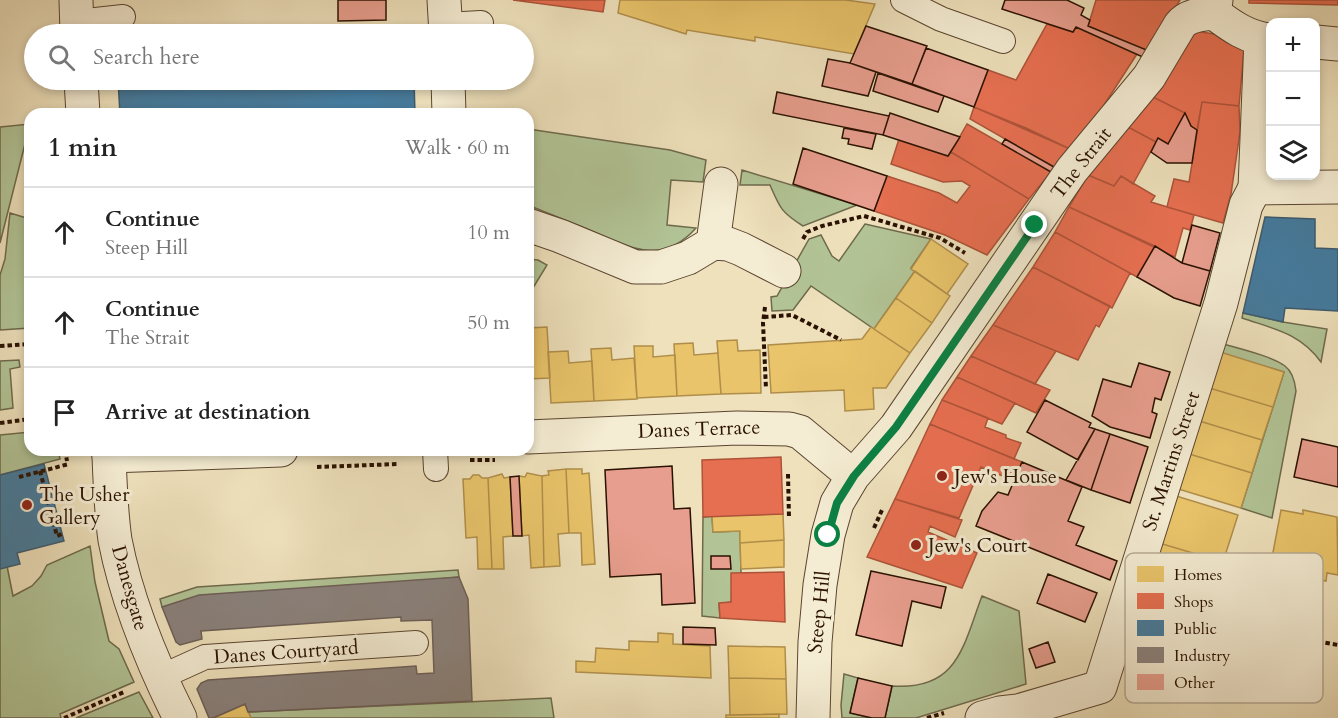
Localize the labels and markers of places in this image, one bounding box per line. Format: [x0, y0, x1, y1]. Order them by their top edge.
place label: Jew's House [951, 463, 1057, 490]
marker: Jew's House [935, 469, 949, 483]
place label: The Usher Gallery [39, 481, 130, 531]
marker: The Usher Gallery [20, 498, 34, 512]
place label: Jew's Court [925, 532, 1028, 559]
marker: Jew's Court [909, 538, 923, 552]

